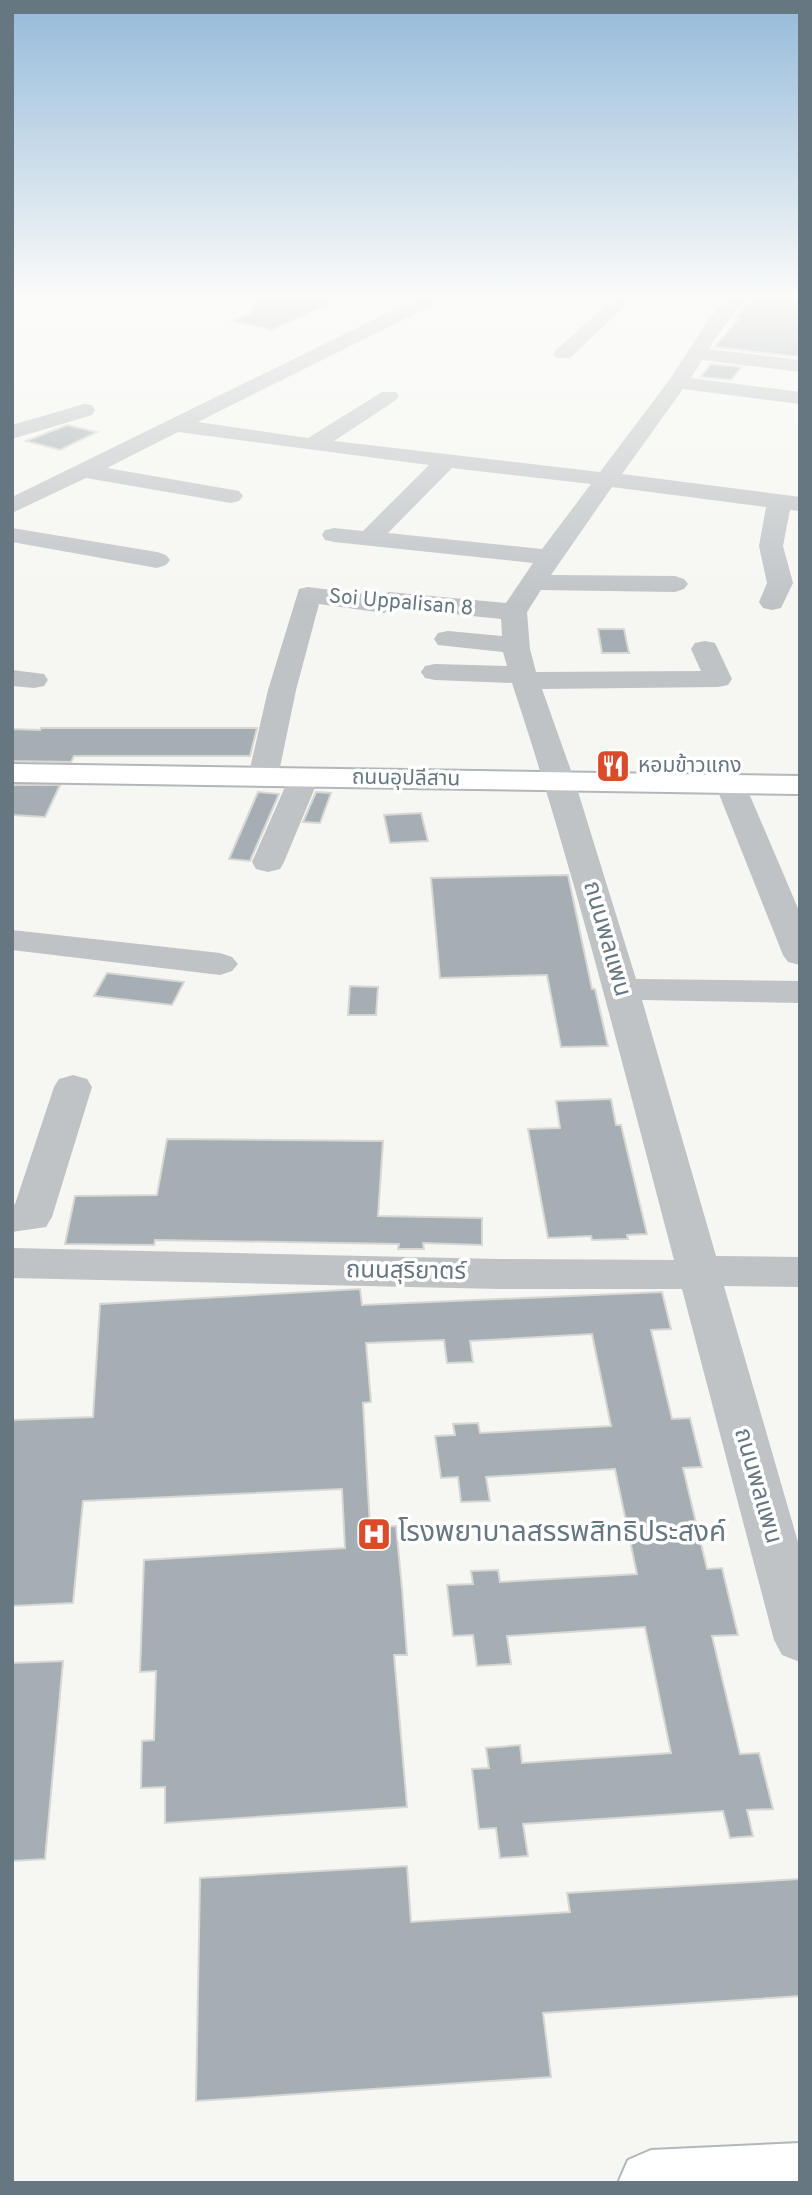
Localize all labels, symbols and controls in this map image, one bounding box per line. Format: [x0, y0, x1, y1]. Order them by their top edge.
street label: Soi Uppalisan 8 [328, 583, 474, 623]
restaurant icon: หอมข้าวแกง [594, 747, 632, 785]
place label: หอมข้าวแกง [638, 753, 741, 780]
street label: ถนนอุปลีสาน [351, 765, 461, 793]
street label: ถนนพลแพน [575, 878, 637, 1000]
street label: ถนนสุริยาตร์ [346, 1256, 468, 1288]
street label: ถนนพลแพน [726, 1425, 788, 1547]
hospital icon: โรงพยาบาลสรรพสิทธิประสงค์ [355, 1515, 393, 1553]
place label: โรงพยาบาลสรรพสิทธิประสงค์ [398, 1516, 726, 1552]

